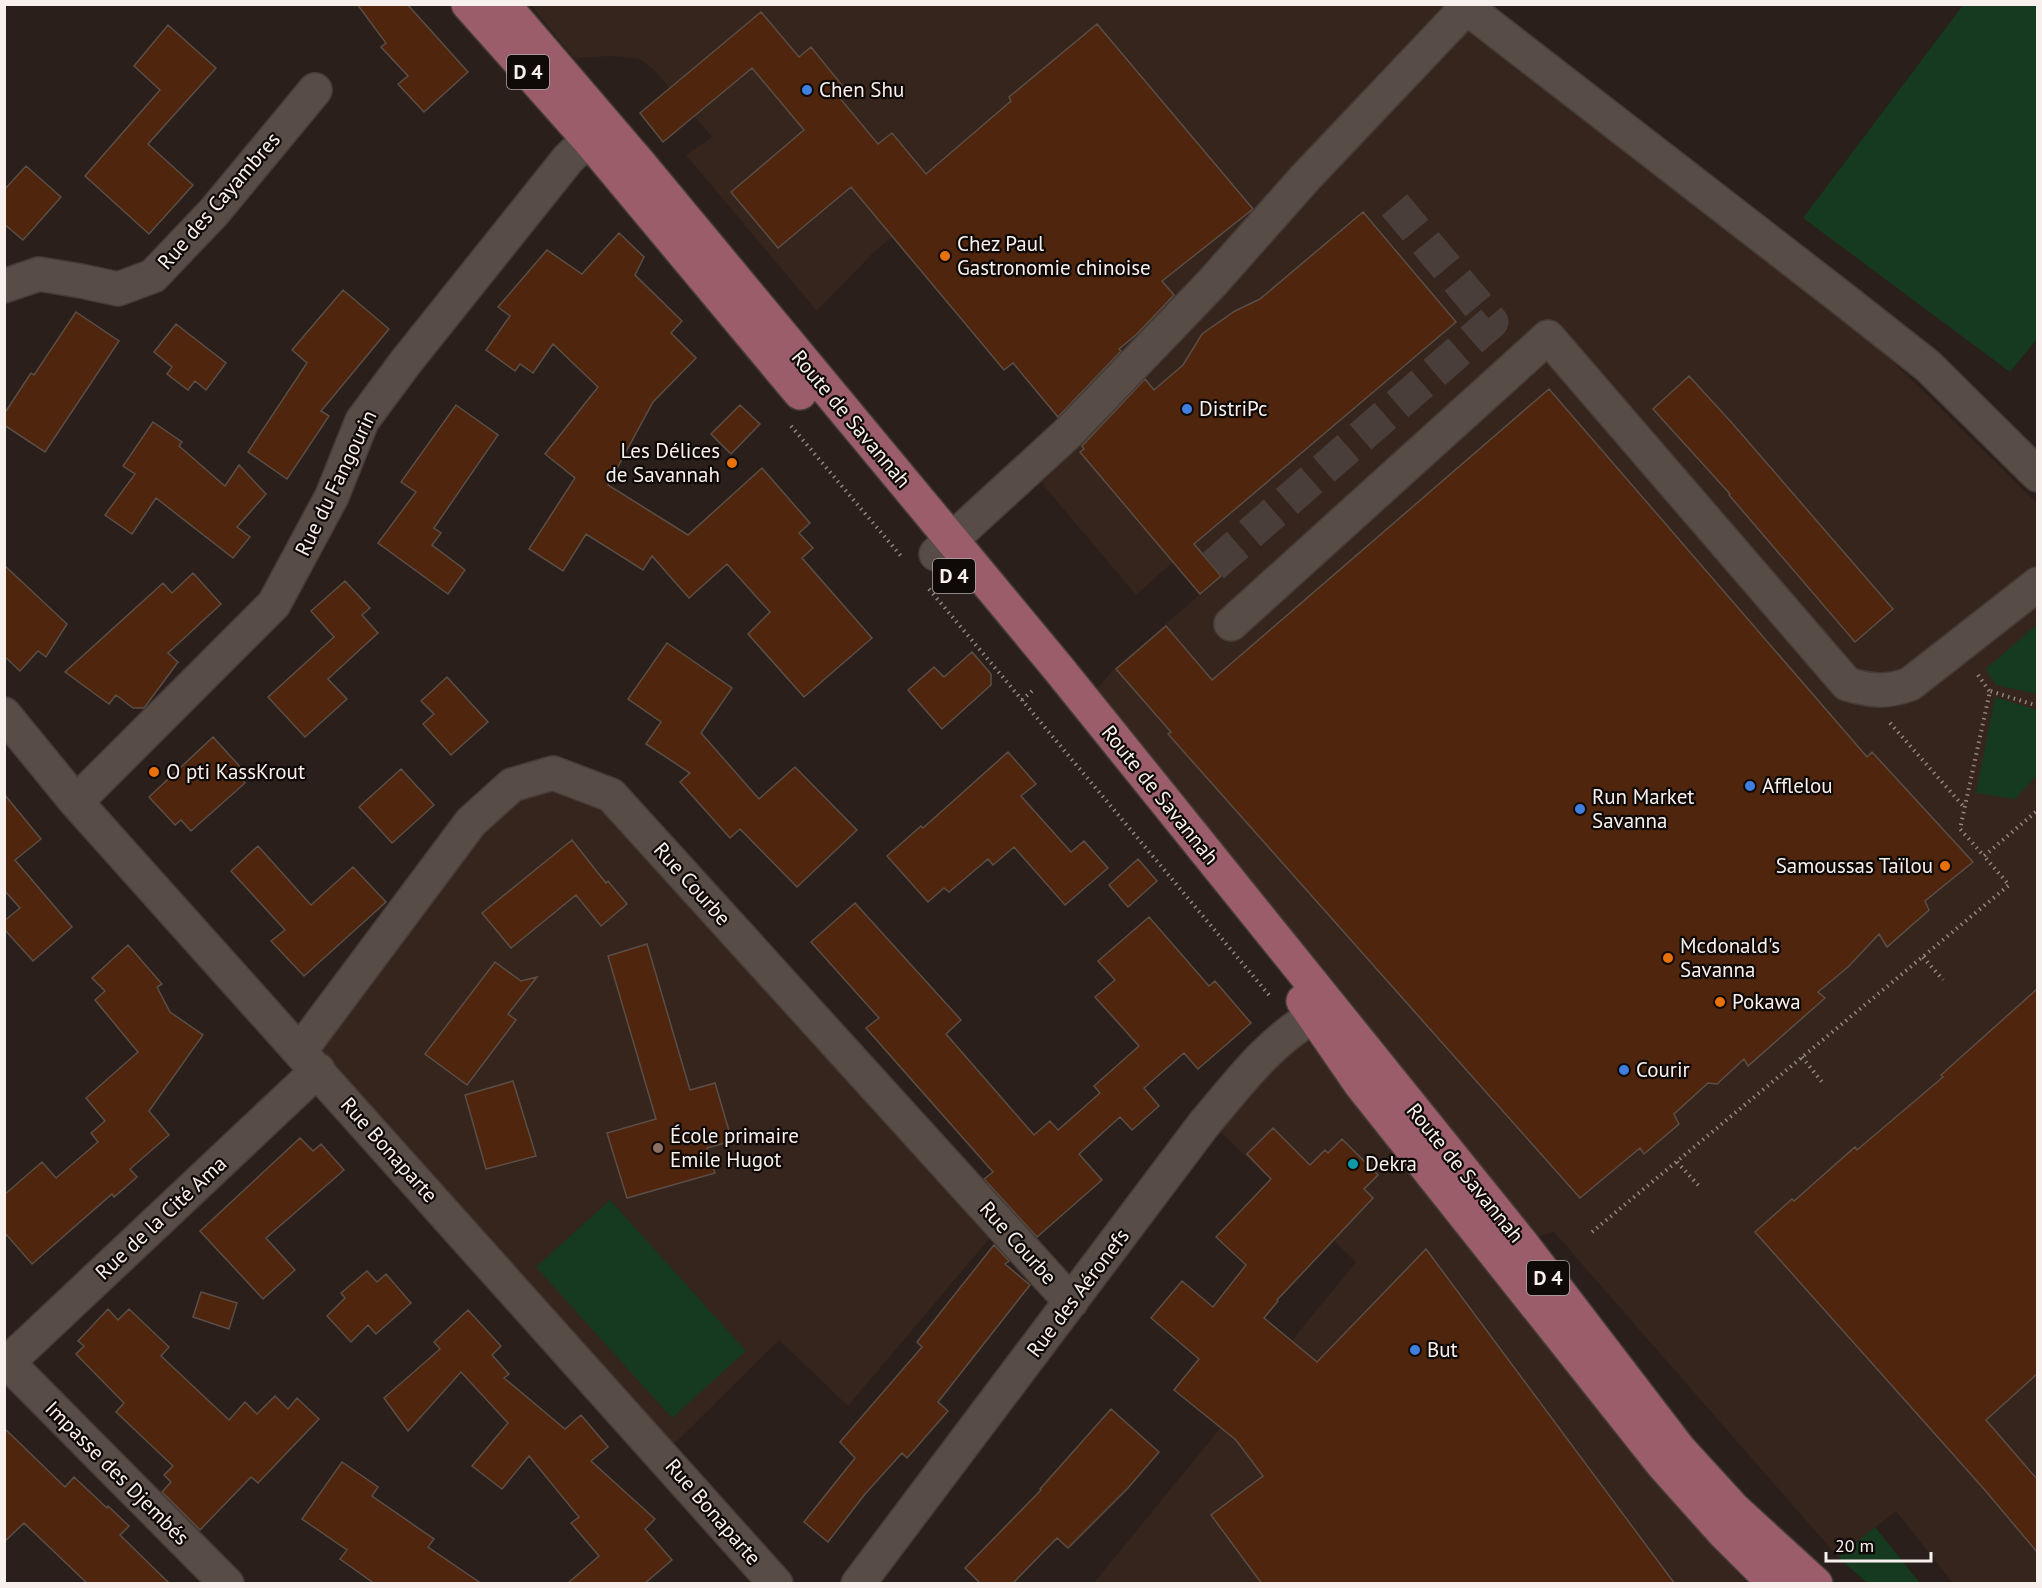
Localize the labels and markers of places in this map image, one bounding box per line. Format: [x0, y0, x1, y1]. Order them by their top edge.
place label: Chen Shu [819, 76, 904, 103]
marker: Chen Shu [800, 83, 814, 97]
place label: Chez Paul Gastronomie chinoise [957, 230, 1151, 281]
marker: Chez Paul Gastronomie chinoise [938, 249, 952, 263]
place label: DistriPc [1199, 395, 1268, 422]
marker: DistriPc [1180, 402, 1194, 416]
place label: Les Délices de Savannah [605, 437, 720, 488]
marker: Les Délices de Savannah [725, 456, 739, 470]
place label: O pti KassKrout [166, 758, 305, 785]
marker: O pti KassKrout [147, 765, 161, 779]
place label: Afflelou [1762, 772, 1833, 799]
marker: Afflelou [1743, 779, 1757, 793]
place label: Run Market Savanna [1592, 783, 1694, 834]
marker: Run Market Savanna [1573, 802, 1587, 816]
place label: Samoussas Taïlou [1776, 852, 1933, 879]
marker: Samoussas Taïlou [1938, 859, 1952, 873]
place label: Mcdonald's Savanna [1680, 932, 1780, 983]
marker: Mcdonald's Savanna [1661, 951, 1675, 965]
place label: Pokawa [1732, 988, 1801, 1015]
marker: Pokawa [1713, 995, 1727, 1009]
place label: Courir [1636, 1056, 1690, 1083]
marker: Courir [1617, 1063, 1631, 1077]
place label: École primaire Emile Hugot [670, 1122, 799, 1173]
marker: École primaire Emile Hugot [651, 1141, 665, 1155]
place label: Dekra [1365, 1150, 1417, 1177]
marker: Dekra [1346, 1157, 1360, 1171]
place label: But [1427, 1336, 1458, 1363]
marker: But [1408, 1343, 1422, 1357]

